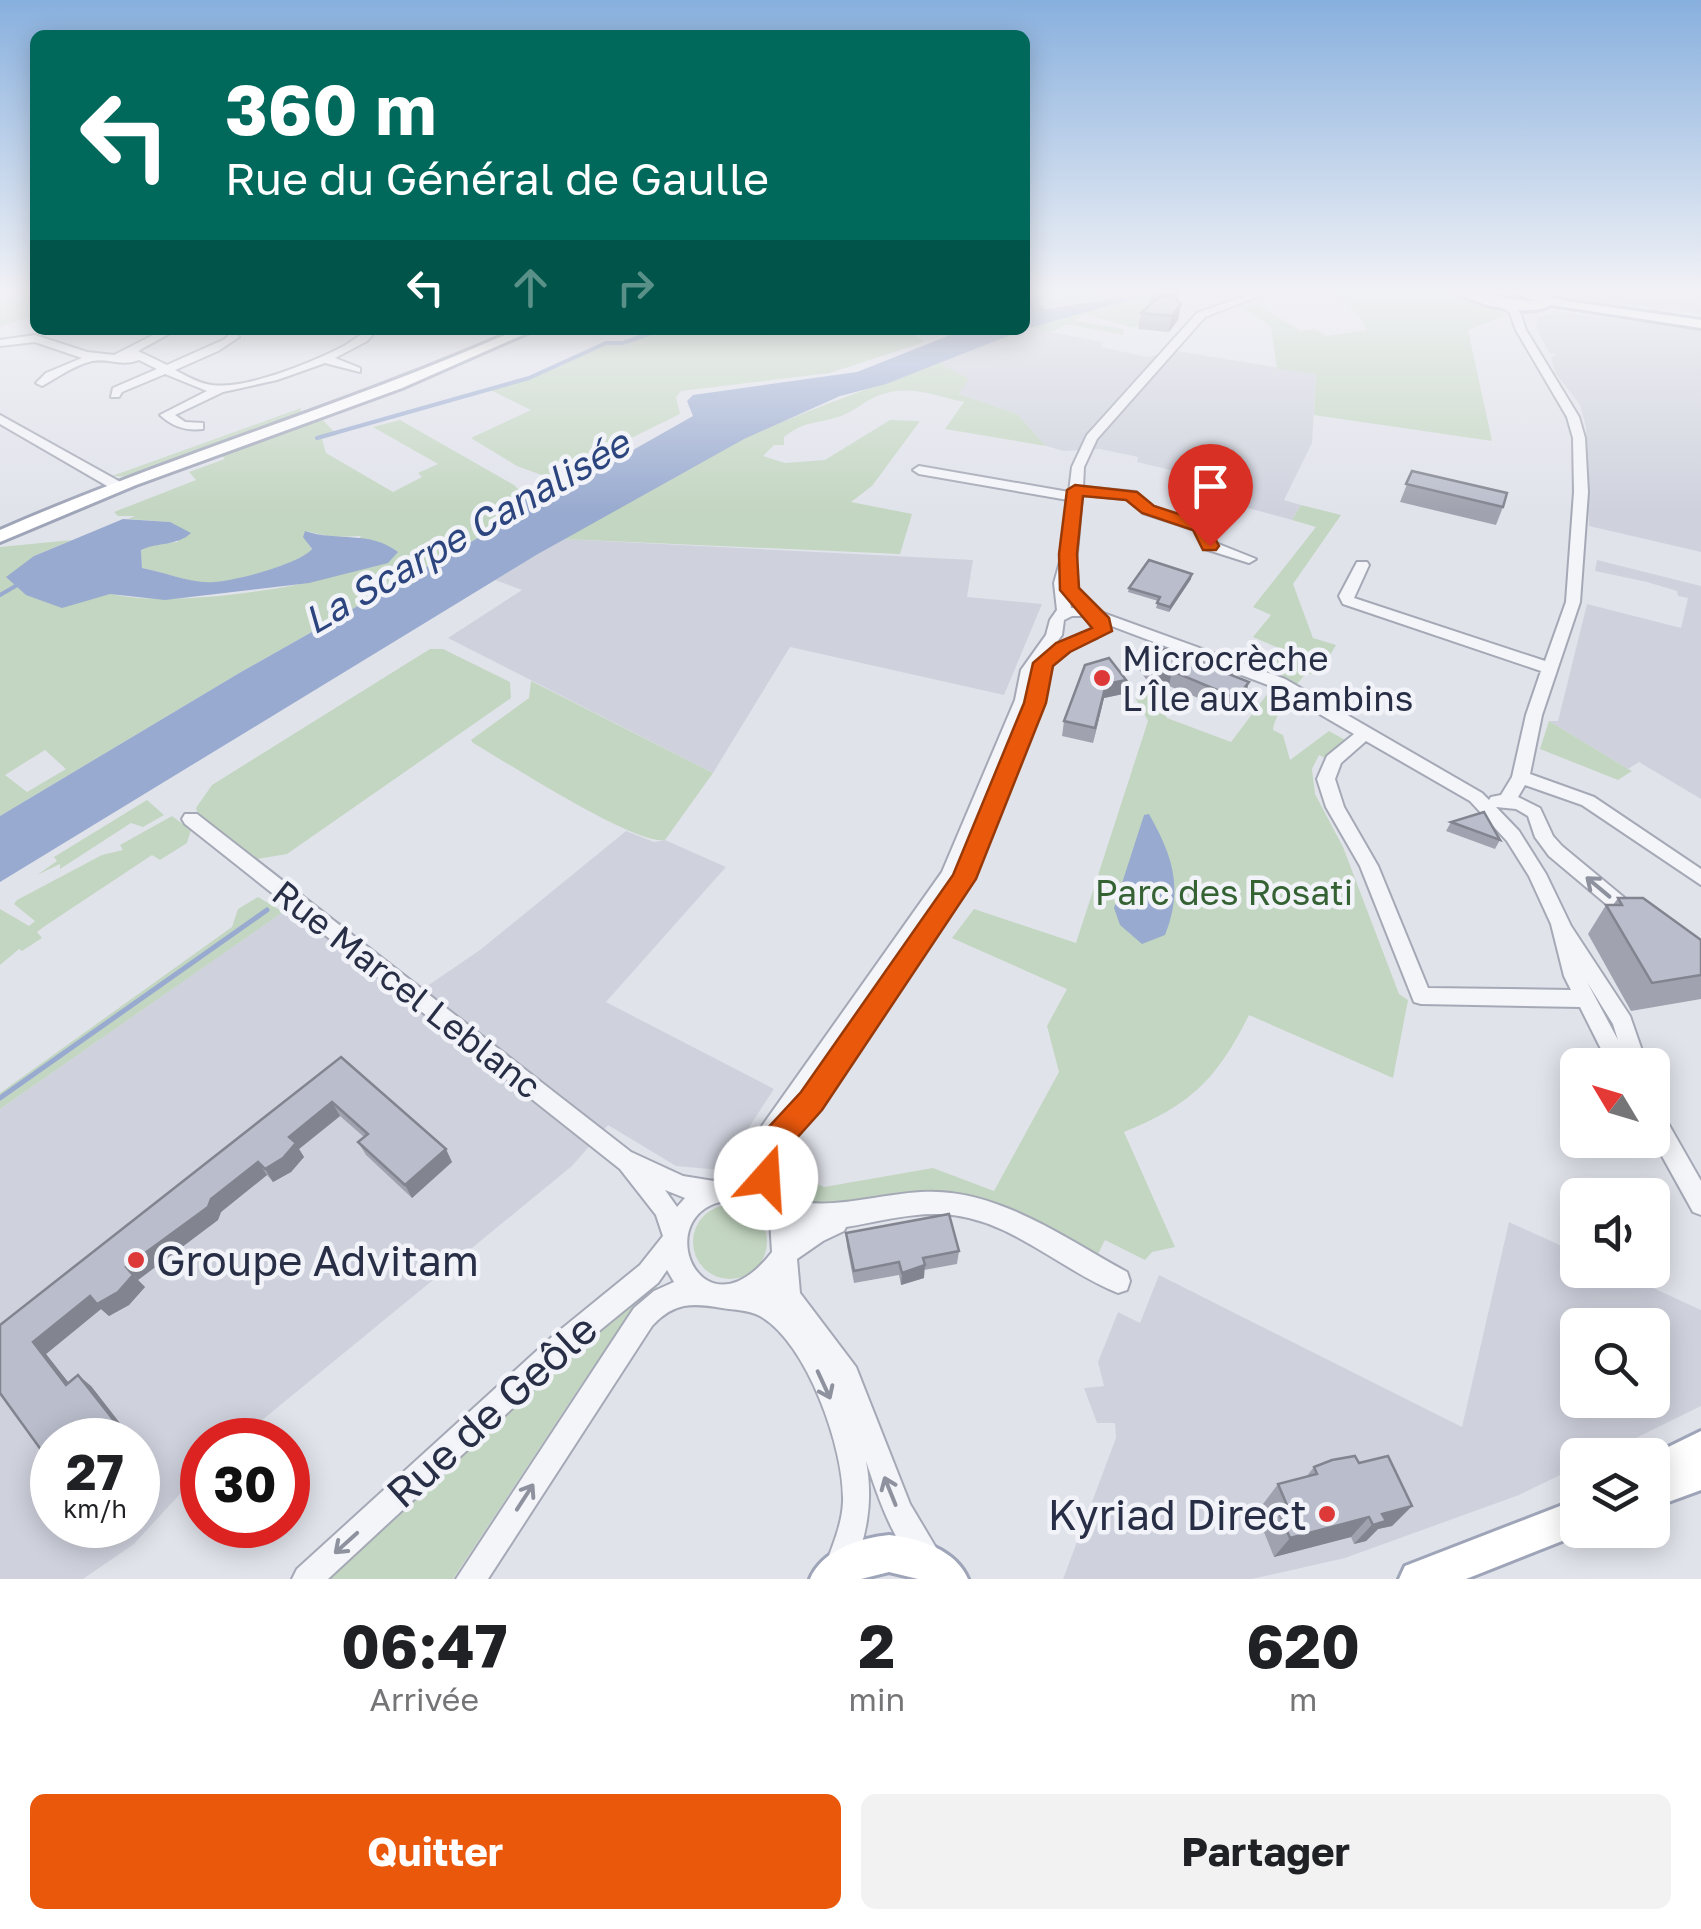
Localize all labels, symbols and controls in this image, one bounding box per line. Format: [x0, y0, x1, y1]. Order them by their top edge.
text: 360 m [225, 66, 436, 150]
icon: left [60, 70, 190, 200]
text: Rue du Général de Gaulle [225, 151, 769, 205]
icon: left [398, 260, 453, 315]
icon: ahead [503, 260, 558, 315]
icon: right [608, 260, 663, 315]
water label: La Scarpe Canalisée [295, 418, 639, 642]
pin [1168, 444, 1253, 547]
icon: arrive [1183, 459, 1238, 514]
place label: Microcrèche L’Île aux Bambins [1122, 637, 1413, 719]
marker: Microcrèche L’Île aux Bambins [1091, 667, 1113, 689]
street label: Rue Marcel Leblanc [265, 871, 549, 1107]
park label: Parc des Rosati [1095, 871, 1353, 913]
one-way arrow [1585, 876, 1611, 898]
north arrow [1560, 1048, 1670, 1158]
map controls [1560, 1048, 1670, 1548]
position arrow [714, 1126, 818, 1230]
button: sound [1560, 1178, 1670, 1288]
place label: Groupe Advitam [156, 1235, 479, 1285]
marker: Groupe Advitam [125, 1249, 147, 1271]
street label: Rue de Geôle [376, 1303, 606, 1517]
button: search [1560, 1308, 1670, 1418]
one-way arrow [816, 1369, 835, 1399]
speed limit sign: 30 [180, 1418, 310, 1548]
button: layers [1560, 1438, 1670, 1548]
text: 27 [66, 1441, 124, 1501]
one-way arrow [880, 1476, 898, 1507]
one-way arrow [514, 1484, 535, 1512]
place label: Kyriad Direct [1048, 1489, 1307, 1539]
text: km/h [63, 1493, 127, 1524]
marker: Kyriad Direct [1316, 1503, 1338, 1525]
one-way arrow [333, 1530, 359, 1554]
text: 06:47 [341, 1609, 508, 1681]
text: 2 [859, 1609, 895, 1681]
text: 620 [1246, 1609, 1360, 1681]
text: Arrivée [370, 1680, 479, 1718]
text: min [849, 1680, 905, 1718]
text: m [1289, 1680, 1317, 1718]
button: Quitter [30, 1794, 841, 1909]
button: Partager [861, 1794, 1671, 1909]

